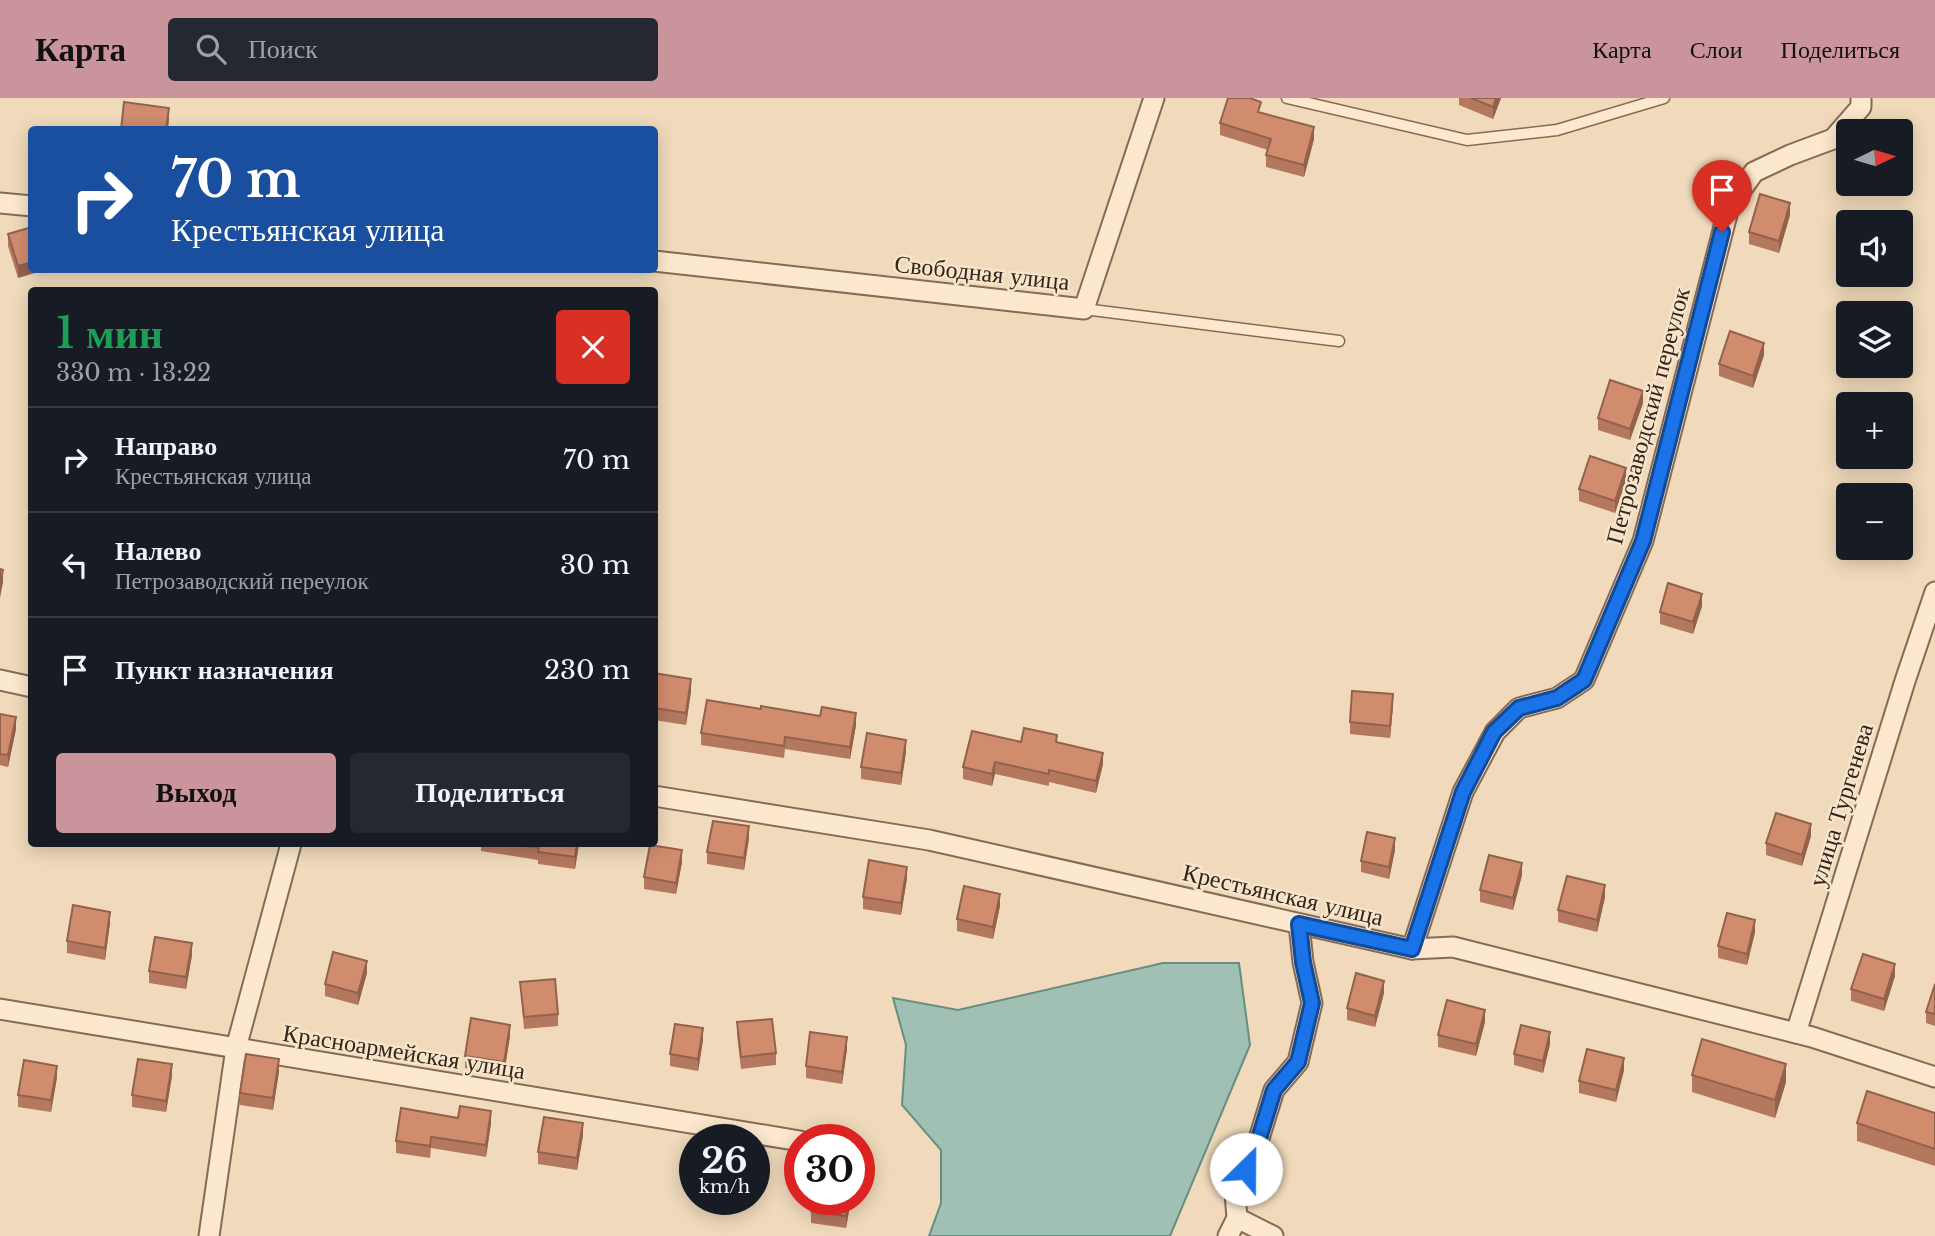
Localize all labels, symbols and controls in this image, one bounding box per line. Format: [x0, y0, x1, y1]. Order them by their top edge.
search box [168, 18, 658, 81]
text: Карта [35, 29, 126, 70]
icon: search [192, 30, 230, 68]
text: Поиск [248, 33, 318, 65]
text: Карта [1592, 35, 1652, 64]
text: Слои [1690, 35, 1743, 64]
text: Поделиться [1781, 35, 1900, 64]
north arrow [1836, 119, 1913, 196]
map controls [1836, 119, 1913, 560]
text: 70 m [171, 149, 301, 210]
icon: right [56, 154, 147, 245]
pin [1692, 160, 1752, 232]
icon: arrive [1703, 171, 1741, 209]
text: Крестьянская улица [171, 210, 444, 250]
button: sound [1836, 210, 1913, 287]
street label: Свободная улица [893, 249, 1071, 296]
street label: Петрозаводский переулок [1599, 284, 1696, 547]
button: layers [1836, 301, 1913, 378]
text: 1 мин [56, 307, 163, 359]
button: close [556, 310, 630, 384]
text: 330 m · 13:22 [56, 359, 211, 387]
button: + [1836, 392, 1913, 469]
text: Направо [115, 430, 217, 462]
icon: right [56, 441, 94, 479]
text: 70 m [563, 444, 630, 476]
text: Крестьянская улица [115, 462, 311, 490]
button: − [1836, 483, 1913, 560]
text: Налево [115, 535, 201, 567]
icon: left [56, 546, 94, 584]
text: 30 m [560, 549, 630, 581]
text: Петрозаводский переулок [115, 567, 369, 595]
icon: arrive [56, 651, 94, 689]
text: Пункт назначения [115, 654, 333, 686]
text: 230 m [544, 654, 630, 686]
street label: улица Тургенева [1802, 719, 1879, 890]
button: Выход [56, 753, 336, 833]
button: Поделиться [350, 753, 630, 833]
street label: Крестьянская улица [1180, 857, 1387, 932]
street label: Красноармейская улица [281, 1018, 528, 1085]
speed limit sign: 30 [784, 1124, 875, 1215]
position arrow [1209, 1132, 1283, 1206]
text: 26 [701, 1139, 748, 1182]
text: km/h [699, 1176, 750, 1198]

